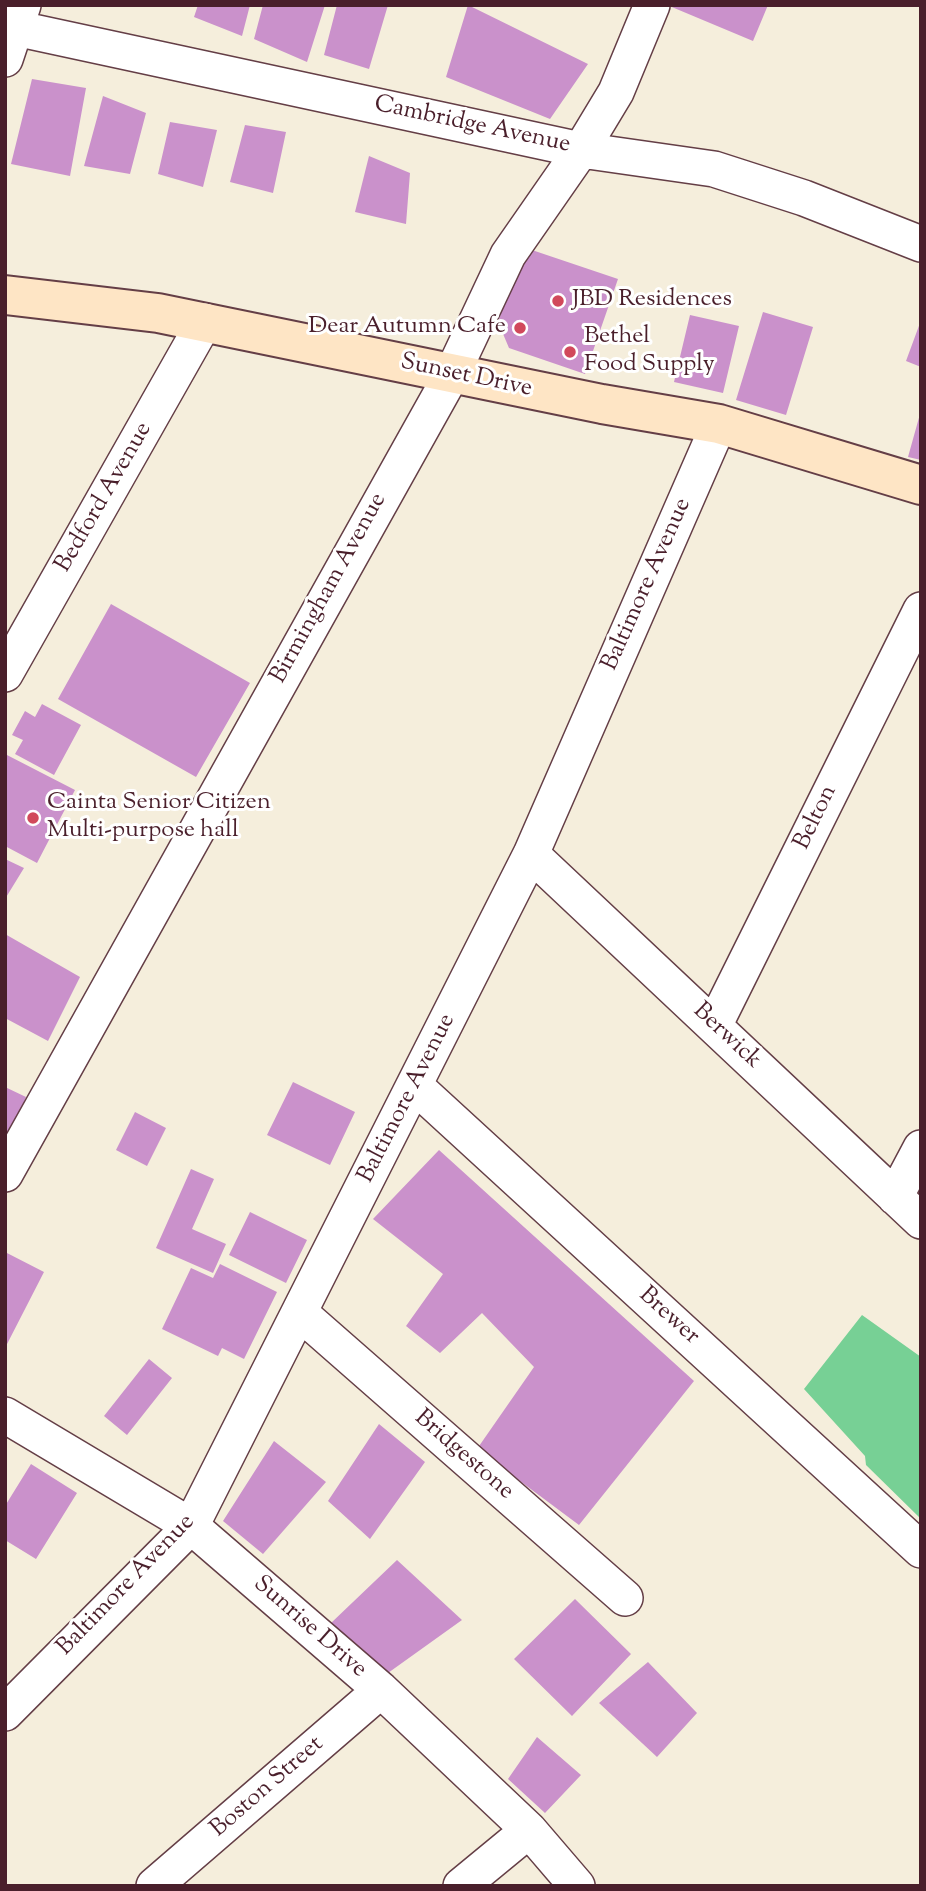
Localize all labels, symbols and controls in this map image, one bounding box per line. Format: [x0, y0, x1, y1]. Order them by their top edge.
street label: Cambridge Avenue [371, 91, 573, 161]
place label: JBD Residences [572, 287, 732, 315]
marker: JBD Residences [550, 293, 566, 309]
place label: Dear Autumn Cafe [308, 314, 506, 342]
marker: Dear Autumn Cafe [512, 320, 528, 336]
place label: Bethel Food Supply [584, 324, 715, 380]
marker: Bethel Food Supply [562, 344, 578, 360]
street label: Sunset Drive [398, 349, 534, 405]
street label: Bedford Avenue [50, 418, 160, 578]
street label: Birmingham Avenue [266, 489, 394, 689]
street label: Baltimore Avenue [597, 494, 699, 676]
street label: Belton [789, 781, 845, 855]
place label: Cainta Senior Citizen Multi-purpose hall [47, 790, 271, 846]
marker: Cainta Senior Citizen Multi-purpose hall [25, 810, 41, 826]
street label: Berwick [686, 998, 766, 1076]
street label: Baltimore Avenue [353, 1010, 463, 1188]
street label: Brewer [631, 1282, 705, 1352]
street label: Bridgestone [407, 1405, 519, 1507]
street label: Baltimore Avenue [52, 1509, 202, 1663]
street label: Sunrise Drive [246, 1571, 372, 1685]
street label: Boston Street [206, 1731, 330, 1845]

